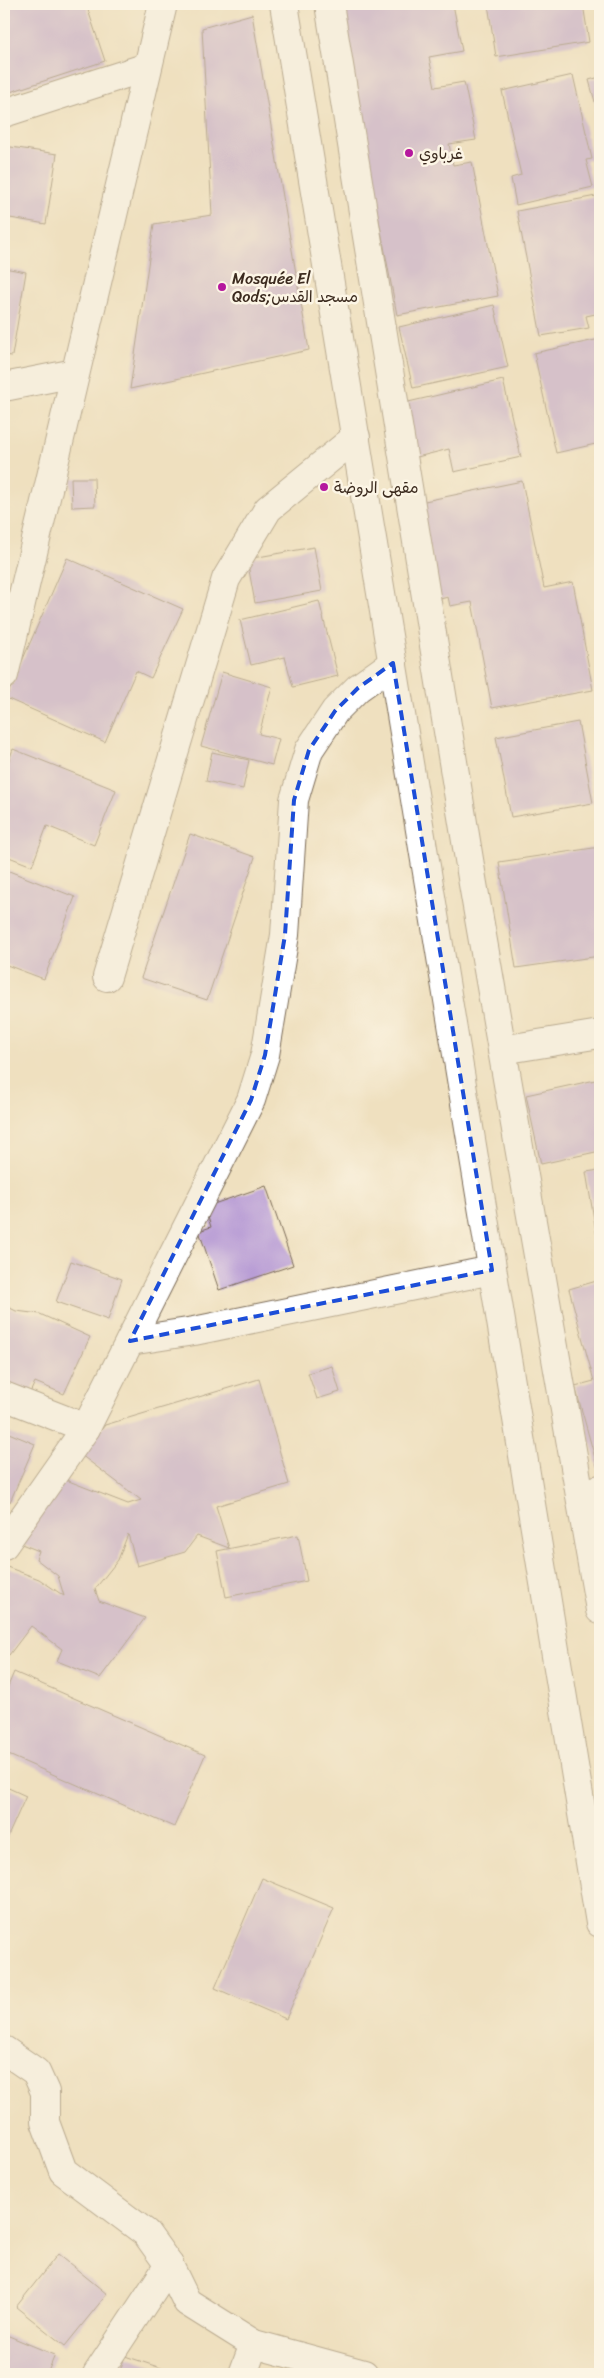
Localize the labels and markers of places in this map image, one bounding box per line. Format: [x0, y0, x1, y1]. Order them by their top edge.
place label: غرباوي [419, 139, 463, 168]
marker: غرباوي [403, 147, 415, 159]
place label: Mosquée El Qods;مسجد القدس [232, 264, 358, 311]
marker: Mosquée El Qods;مسجد القدس [216, 281, 228, 293]
place label: مقهى الروضة [334, 473, 419, 502]
marker: مقهى الروضة [318, 481, 330, 493]

